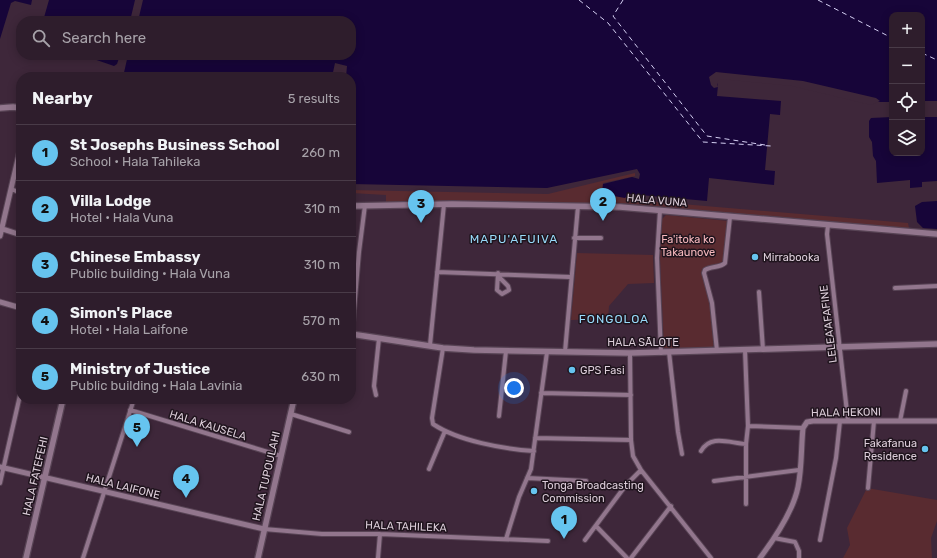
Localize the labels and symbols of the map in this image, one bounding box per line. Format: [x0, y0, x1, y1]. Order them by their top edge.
pin: 2 [590, 188, 616, 221]
pin: 3 [408, 190, 434, 223]
street label: HALA VUNA [626, 191, 688, 210]
district label: MAPU'AFUIVA [470, 232, 558, 246]
park label: Fa'itoka ko Takaunove [661, 233, 715, 259]
place label: Mirrabooka [763, 251, 820, 264]
marker: Mirrabooka [750, 252, 760, 262]
street label: LELEA’AFAFINE [817, 284, 840, 364]
district label: FONGOLOA [579, 312, 649, 326]
street label: HALA SĀLOTE [607, 336, 679, 349]
place label: GPS Fasi [580, 364, 625, 377]
marker: GPS Fasi [567, 365, 577, 375]
your location [504, 378, 524, 398]
street label: HALA HEKONI [811, 405, 881, 420]
street label: HALA KAUSELA [168, 408, 249, 444]
pin: 5 [124, 414, 150, 447]
street label: HALA TUPOULAHI [250, 430, 283, 522]
street label: HALA FATEFEHI [20, 435, 51, 517]
place label: Fakafanua Residence [864, 437, 917, 463]
marker: Fakafanua Residence [920, 444, 930, 454]
pin: 4 [173, 465, 199, 498]
street label: HALA LAIFONE [84, 471, 162, 502]
place label: Tonga Broadcasting Commission [542, 479, 644, 505]
marker: Tonga Broadcasting Commission [529, 486, 539, 496]
pin: 1 [551, 506, 577, 539]
street label: HALA TAHILEKA [365, 519, 448, 534]

